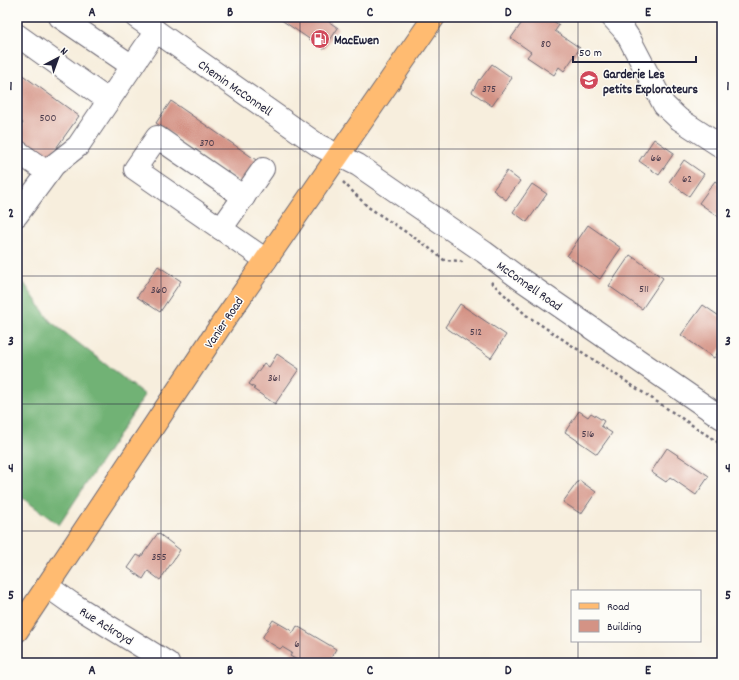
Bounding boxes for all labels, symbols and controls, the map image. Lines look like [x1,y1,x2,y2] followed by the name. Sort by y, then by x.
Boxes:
[88,4,96,23] text: A
[227,4,233,23] text: B
[367,4,374,23] text: C
[505,4,512,23] text: D
[645,4,652,23] text: E
[309,28,331,50] fuel station icon: MacEwen
[334,32,379,51] place label: MacEwen
[541,37,551,53] house number: 80
[38,38,78,78] north arrow
[573,38,696,64] scale bar
[56,44,71,60] text: N
[579,45,602,62] text: 50 m
[193,56,276,122] street label: Chemin McConnell
[603,66,699,100] place label: Garderie Les petits Explorateurs
[578,69,600,91] school or university icon: Garderie Les petits Explorateurs
[10,78,13,97] text: 1
[727,78,730,97] text: 1
[482,82,496,98] house number: 375
[39,111,57,127] house number: 500
[199,136,215,152] house number: 370
[651,151,661,167] house number: 66
[682,172,692,188] house number: 62
[8,205,14,224] text: 2
[725,205,731,224] text: 2
[492,257,565,317] street label: McConnell Road
[639,282,649,298] house number: 511
[151,283,167,299] house number: 360
[201,294,249,353] street label: Vanier Road
[470,325,482,341] house number: 512
[8,333,14,352] text: 3
[725,333,731,352] text: 3
[268,371,280,387] house number: 361
[582,427,594,443] house number: 516
[8,460,14,479] text: 4
[725,460,731,479] text: 4
[151,550,167,566] house number: 355
[8,587,14,606] text: 5
[725,587,731,606] text: 5
[571,590,701,642] legend
[607,599,629,616] text: Road
[75,603,136,651] street label: Rue Ackroyd
[607,619,642,636] text: Building
[294,637,300,653] house number: 6
[88,662,96,680] text: A
[227,662,233,680] text: B
[367,662,374,680] text: C
[505,662,512,680] text: D
[645,662,652,680] text: E

